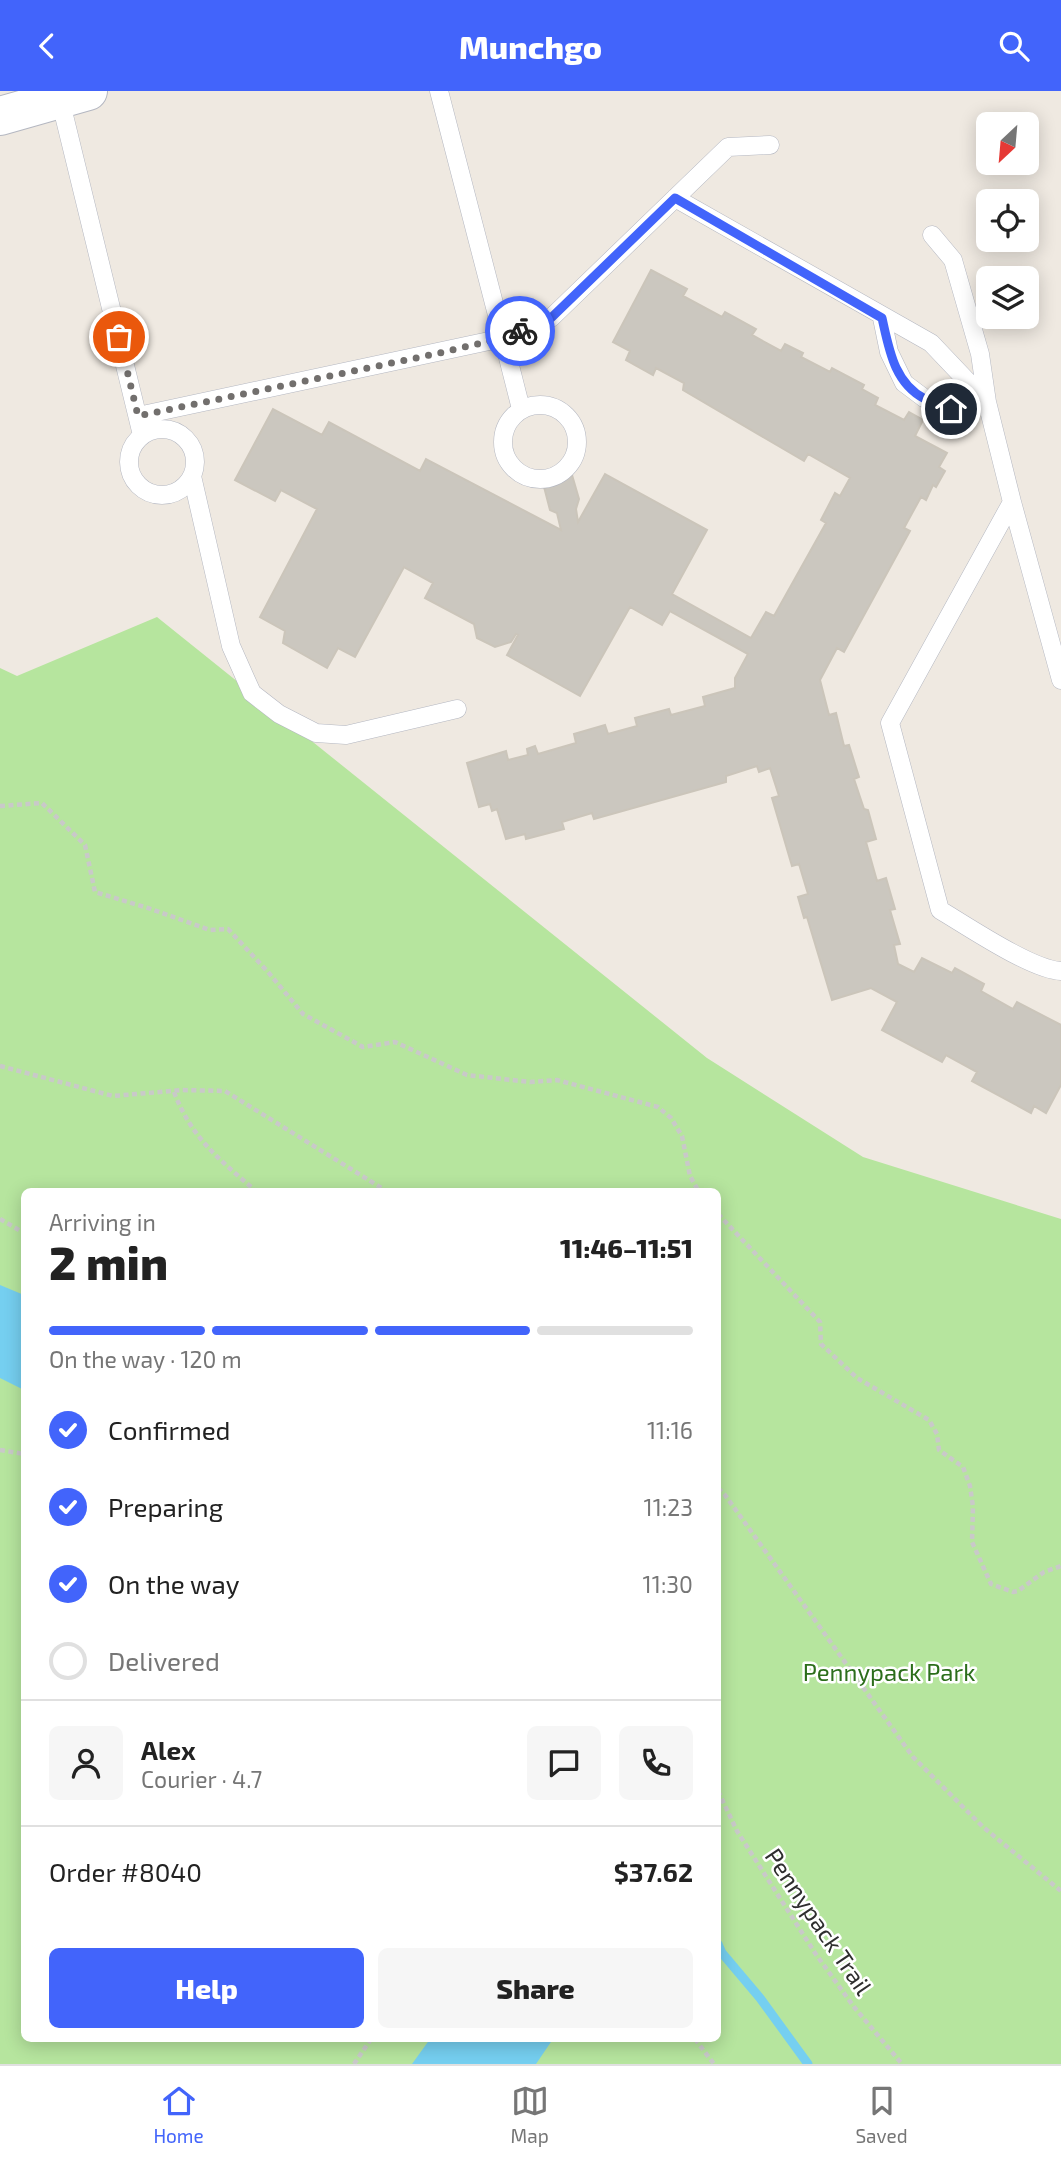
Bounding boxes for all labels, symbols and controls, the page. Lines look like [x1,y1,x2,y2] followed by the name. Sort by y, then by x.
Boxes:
[28,27,66,65] icon: back
[459,27,602,65] text: Munchgo
[995,27,1033,65] icon: search
[976,112,1040,175] north arrow
[976,112,1039,329] map controls
[976,189,1039,252] button: locate
[976,266,1039,329] button: layers
[485,296,555,366] courier
[89,307,149,367] pin
[501,312,539,350] icon: bike
[100,318,138,356] icon: bag
[921,379,981,439] pin
[932,390,970,428] icon: home
[49,1208,156,1236] text: Arriving in
[560,1232,693,1263] text: 11:46–11:51
[49,1234,168,1289] text: 2 min
[49,1345,242,1373] text: On the way · 120 m
[49,1411,87,1449] icon: check
[108,1414,231,1445] text: Confirmed
[647,1416,693,1444] text: 11:16
[49,1488,87,1526] icon: check
[108,1491,223,1522] text: Preparing
[644,1493,693,1521] text: 11:23
[49,1565,87,1603] icon: check
[108,1568,239,1599] text: On the way
[643,1570,693,1598] text: 11:30
[108,1645,220,1676] text: Delivered
[803,1657,975,1686] park label: Pennypack Park
[49,1726,123,1800] button: person
[527,1726,601,1800] button: chat
[619,1726,693,1800] button: phone
[141,1734,196,1765] text: Alex
[141,1765,262,1793] text: Courier · 4.7
[759,1842,879,2000] street label: Pennypack Trail
[49,1856,202,1887] text: Order #8040
[614,1856,693,1887] text: $37.62
[49,1948,364,2028] button: Help
[378,1948,693,2028] button: Share
[153,2082,204,2147] tab: Home
[511,2082,549,2147] tab: Map
[855,2082,908,2147] tab: Saved

